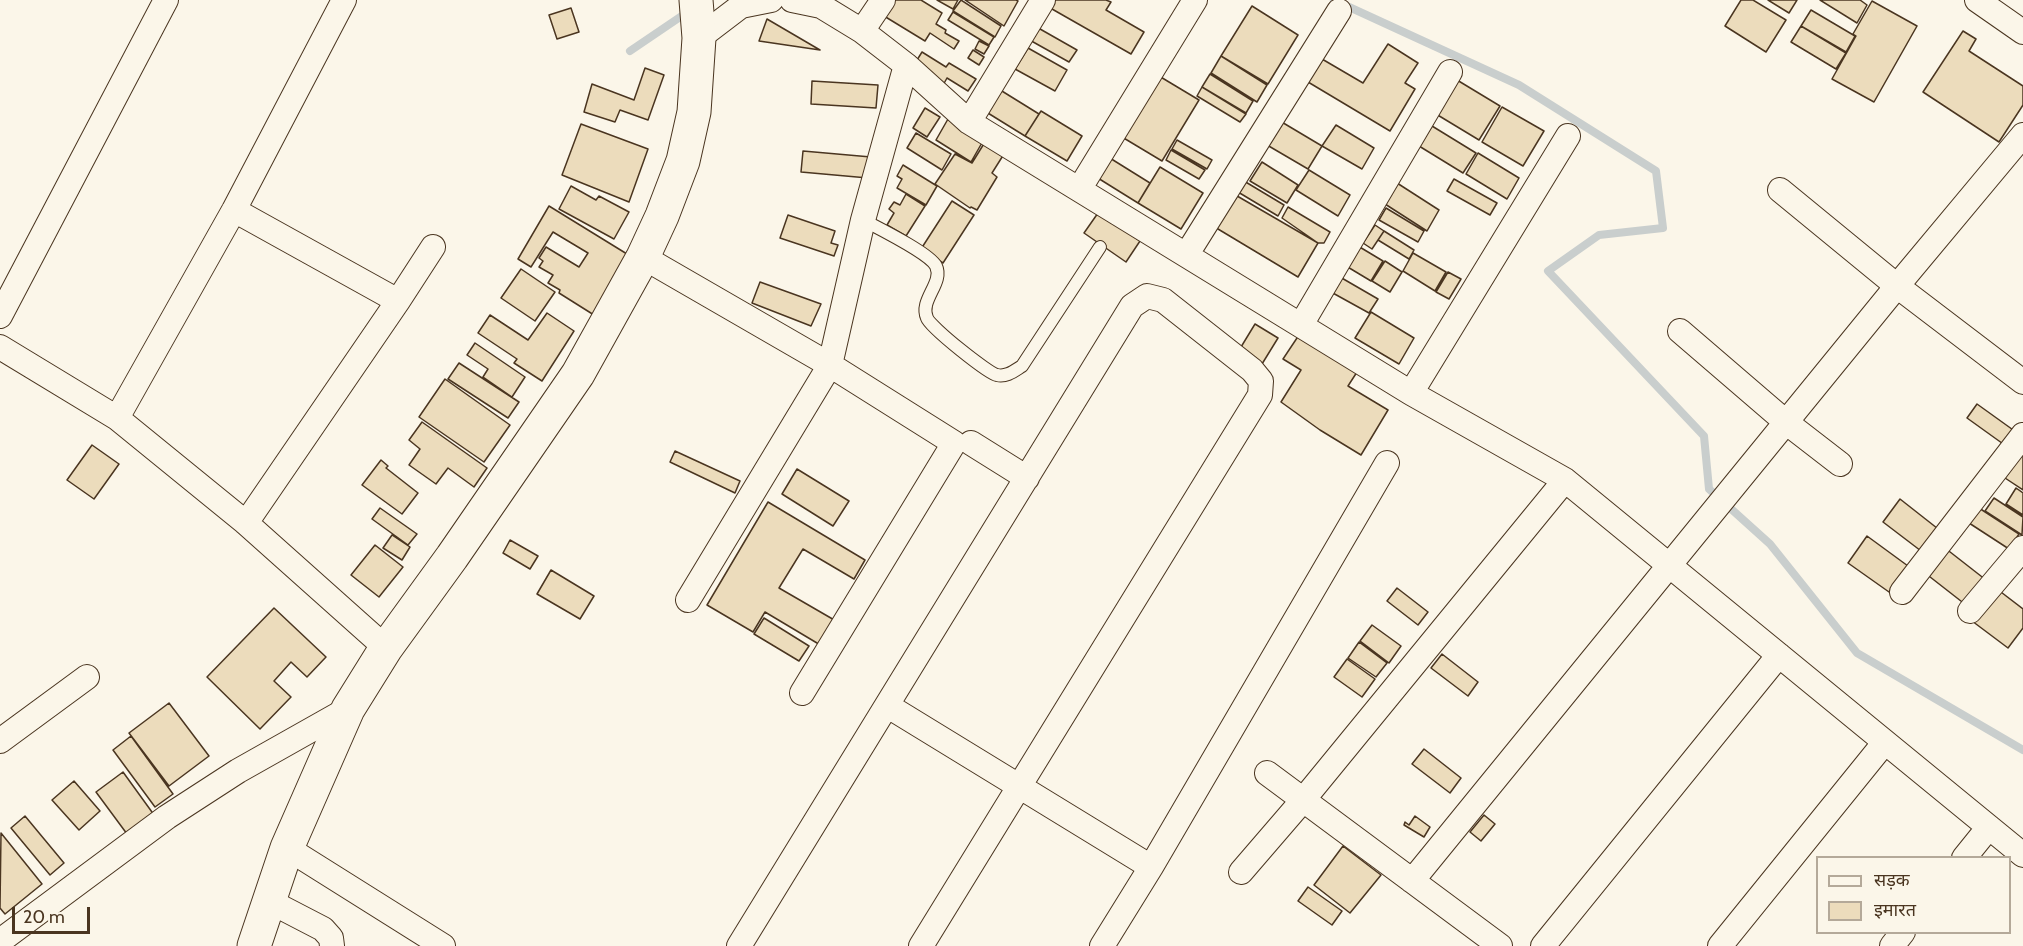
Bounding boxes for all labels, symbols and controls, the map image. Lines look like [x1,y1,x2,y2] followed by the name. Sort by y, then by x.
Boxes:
[1816,856,2011,934] legend
[1874,869,1910,891] text: सड़क
[15,895,93,933] scale bar
[1874,899,1916,921] text: इमारत
[23,906,65,928] text: 20 m

